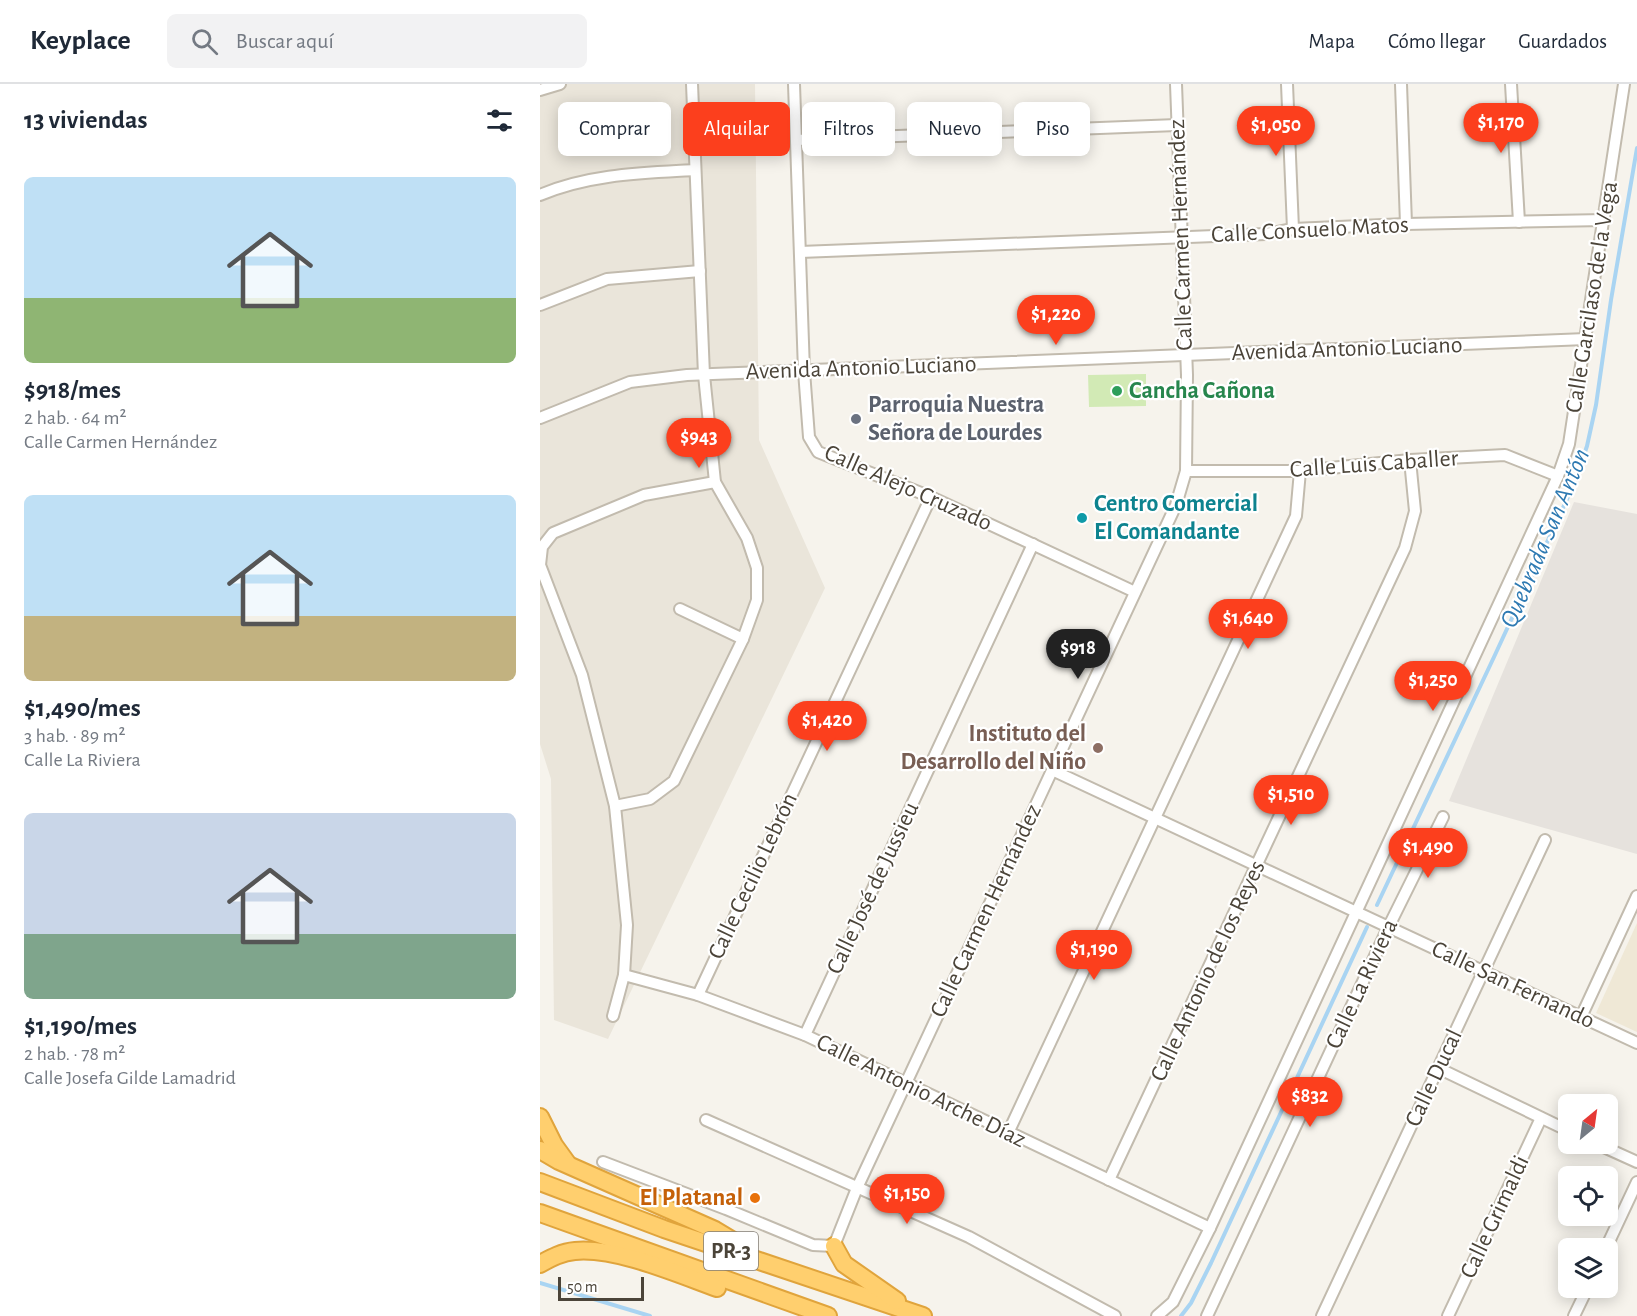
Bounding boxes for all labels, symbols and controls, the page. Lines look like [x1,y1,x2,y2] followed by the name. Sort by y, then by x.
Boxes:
[167,14,587,68] search box
[188,25,221,58] icon: search
[30,27,131,55] text: Keyplace
[236,30,334,52] text: Buscar aquí
[1309,31,1355,52] text: Mapa
[1388,31,1485,52] text: Cómo llegar
[1518,31,1607,52] text: Guardados
[558,102,671,156] chip: Comprar
[683,102,790,156] chip: Alquilar
[802,102,895,156] chip: Filtros
[907,102,1002,156] chip: Nuevo
[1014,102,1090,156] chip: Piso
[1452,103,1550,154] pin: $1,170
[483,104,516,137] icon: filters
[1227,106,1325,157] pin: $1,050
[24,107,147,133] text: 13 viviendas
[1477,112,1525,132] text: $1,170
[1251,115,1301,135] text: $1,050
[1165,119,1197,351] street label: Calle Carmen Hernández
[1562,180,1622,414] street label: Calle Garcilaso de la Vega
[1211,213,1409,247] street label: Calle Consuelo Matos
[216,216,324,324] icon: home
[1007,295,1105,346] pin: $1,220
[1031,304,1081,324] text: $1,220
[1231,333,1463,365] street label: Avenida Antonio Luciano
[745,352,977,384] street label: Avenida Antonio Luciano
[24,377,121,403] text: $918/mes
[1129,379,1275,403] place label: Cancha Cañona
[1110,384,1124,398] marker: Cancha Cañona
[868,393,1044,445] place label: Parroquia Nuestra Señora de Lourdes
[24,408,126,428] text: 2 hab. · 64 m²
[849,412,863,426] marker: Parroquia Nuestra Señora de Lourdes
[663,418,735,469] pin: $943
[680,427,718,447] text: $943
[24,432,217,452] text: Calle Carmen Hernández
[821,440,995,536] street label: Calle Alejo Cruzado
[1496,445,1594,631] water label: Quebrada San Antón
[1289,446,1459,482] street label: Calle Luis Caballer
[1094,492,1258,544] place label: Centro Comercial El Comandante
[1075,511,1089,525] marker: Centro Comercial El Comandante
[216,534,324,642] icon: home
[1199,599,1297,650] pin: $1,640
[1223,608,1273,628] text: $1,640
[1042,629,1114,680] pin: $918
[1060,638,1096,658] text: $918
[1384,661,1482,712] pin: $1,250
[1408,670,1458,690] text: $1,250
[24,695,141,721] text: $1,490/mes
[778,701,876,752] pin: $1,420
[802,710,852,730] text: $1,420
[900,722,1086,774] place label: Instituto del Desarrollo del Niño
[24,726,125,746] text: 3 hab. · 89 m²
[1091,741,1105,755] marker: Instituto del Desarrollo del Niño
[24,750,141,770] text: Calle La Riviera
[1242,775,1340,826] pin: $1,510
[1267,784,1315,804] text: $1,510
[704,789,802,963] street label: Calle Cecilio Lebrón
[823,798,923,978] street label: Calle José de Jussieu
[926,801,1046,1021] street label: Calle Carmen Hernández
[1379,828,1477,879] pin: $1,490
[1403,837,1453,857] text: $1,490
[216,852,324,960] icon: home
[1146,857,1270,1085] street label: Calle Antonio de los Reyes
[1321,915,1403,1053] street label: Calle La Riviera
[1045,930,1143,981] pin: $1,190
[1428,937,1598,1033] street label: Calle San Fernando
[1070,939,1118,959] text: $1,190
[24,1013,137,1039] text: $1,190/mes
[1401,1026,1467,1130] street label: Calle Ducal
[813,1030,1030,1152] street label: Calle Antonio Arche Díaz
[24,1044,125,1064] text: 2 hab. · 78 m²
[24,1068,236,1088] text: Calle Josefa Gilde Lamadrid
[1274,1077,1346,1128] pin: $832
[1292,1086,1328,1106] text: $832
[1558,1094,1618,1154] north arrow
[1558,1094,1618,1298] map controls
[1456,1152,1534,1282] street label: Calle Grimaldi
[1558,1166,1618,1226] button: locate
[858,1174,956,1225] pin: $1,150
[883,1183,931,1203] text: $1,150
[639,1186,743,1210] place label: El Platanal
[748,1191,762,1205] marker: El Platanal
[704,1232,758,1270] road number: PR-3
[1558,1238,1618,1298] button: layers
[558,1274,644,1302] scale bar
[567,1279,598,1295] text: 50 m

